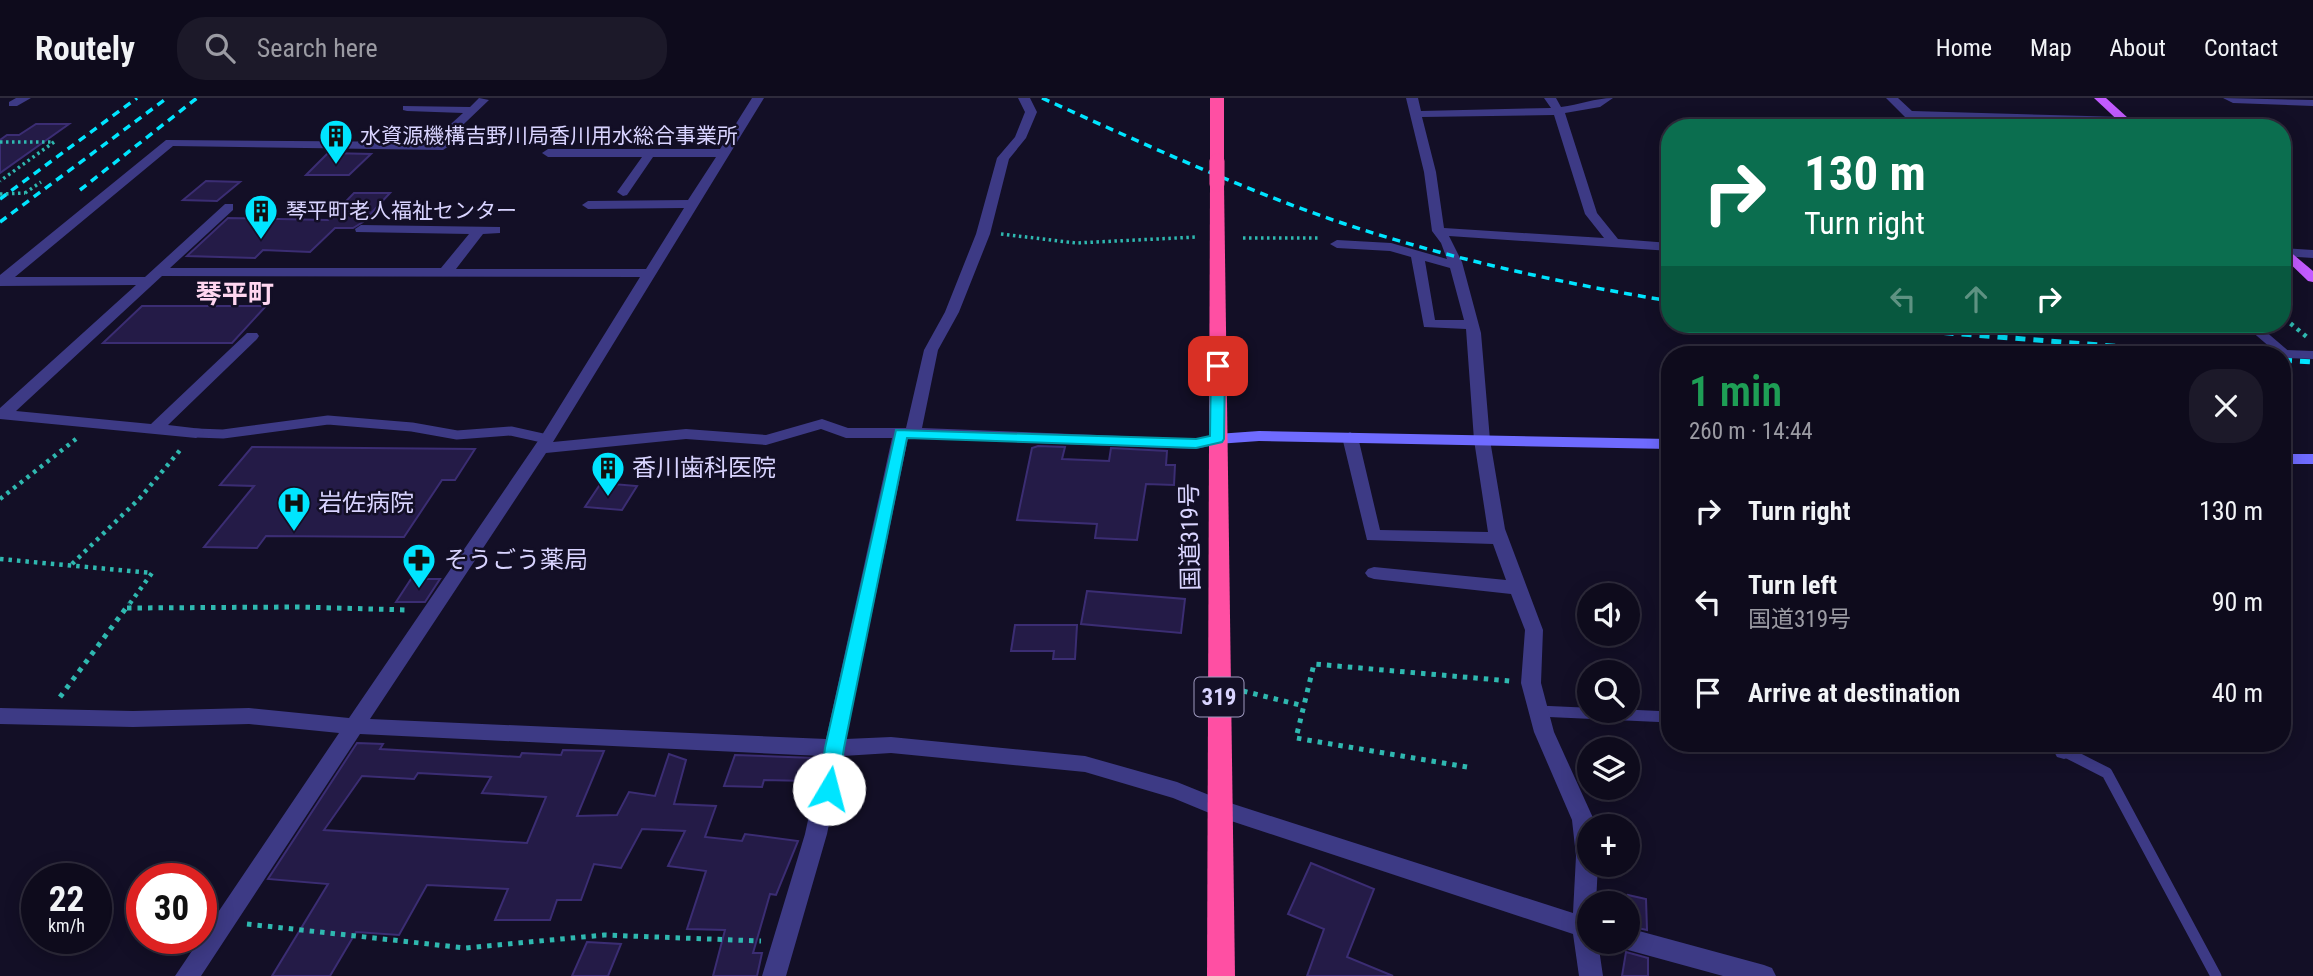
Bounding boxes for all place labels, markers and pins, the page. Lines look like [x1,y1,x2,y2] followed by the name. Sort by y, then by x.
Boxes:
[317,117,355,166] building icon: 水資源機構吉野川局香川用水総合事業所
[360,124,738,148] place label: 水資源機構吉野川局香川用水総合事業所
[242,192,280,241] building icon: 琴平町老人福祉センター
[286,199,517,223] place label: 琴平町老人福祉センター
[1188,336,1248,396] pin
[589,449,627,498] building icon: 香川歯科医院
[632,454,776,482] place label: 香川歯科医院
[275,484,313,533] hospital icon: 岩佐病院
[318,489,414,517] place label: 岩佐病院
[400,541,438,590] pharmacy icon: そうごう薬局
[444,546,588,574] place label: そうごう薬局

